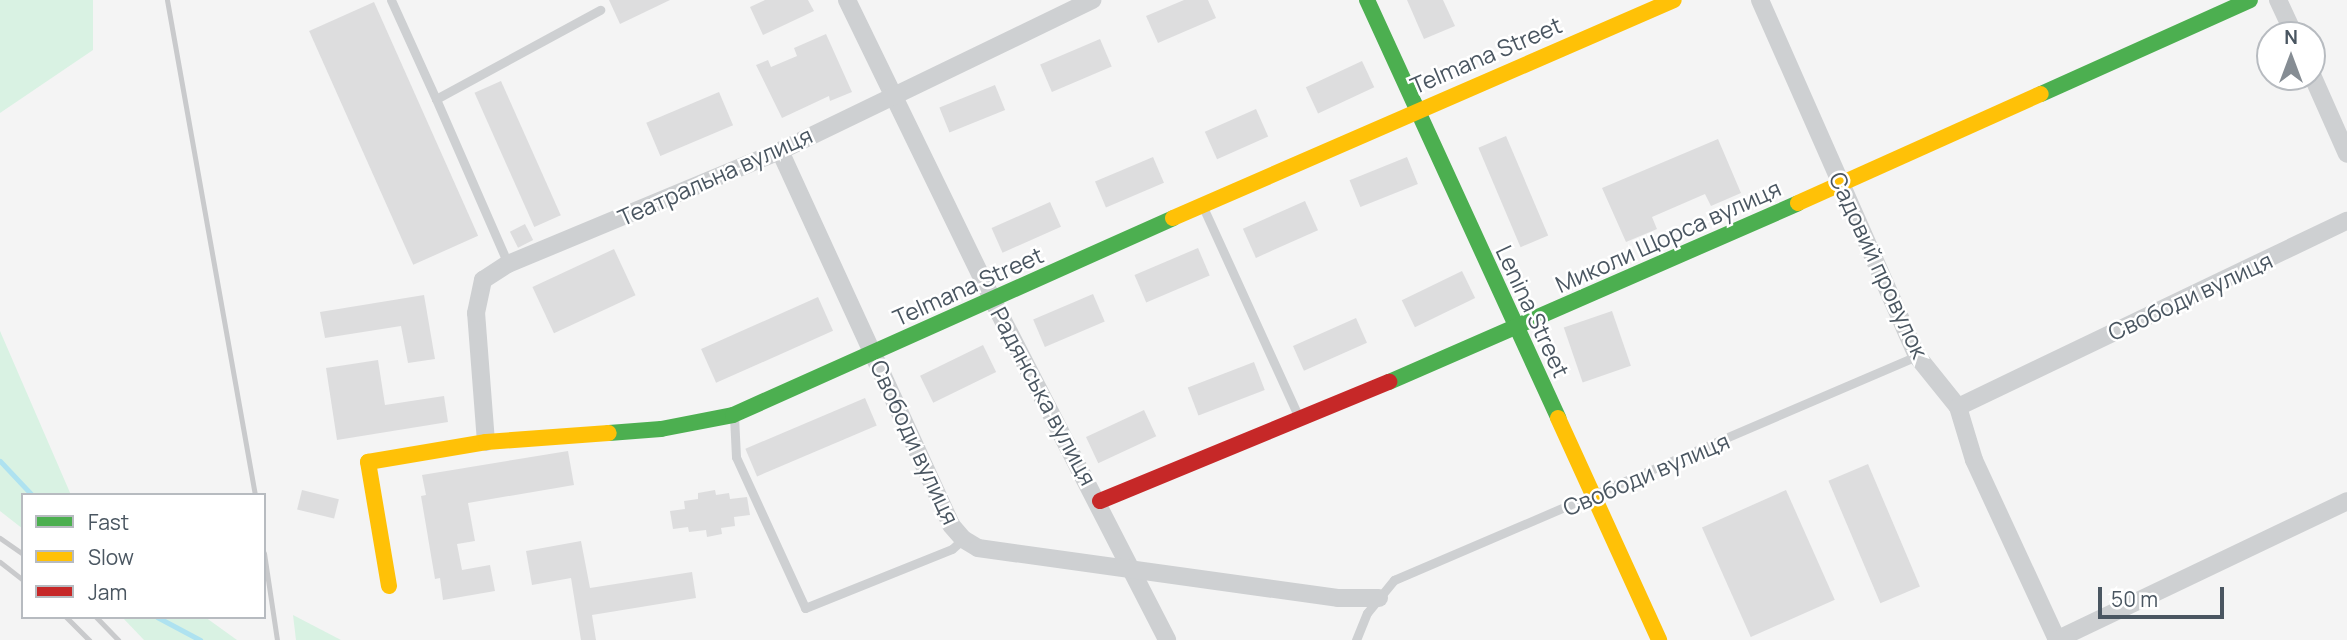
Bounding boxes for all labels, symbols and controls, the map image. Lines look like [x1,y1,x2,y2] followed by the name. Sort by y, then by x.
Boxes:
[1406,11,1566,99] street label: Telmana Street
[2256,21,2326,91] north arrow
[2284,24,2298,50] text: N
[614,121,816,231] street label: Театральна вулиця
[1824,168,1934,362] street label: Садовий провулок
[1551,174,1785,298] street label: Миколи Щорса вулиця
[889,241,1047,331] street label: Telmana Street
[1490,241,1576,381] street label: Lenina Street
[2103,246,2277,346] street label: Свободи вулиця
[985,302,1103,490] street label: Радянська вулиця
[865,355,965,529] street label: Свободи вулиця
[1559,427,1733,521] street label: Свободи вулиця
[21,493,266,619] legend
[88,508,129,536] text: Fast
[88,543,134,571] text: Slow
[2102,574,2228,618] scale bar
[88,578,127,606] text: Jam
[2111,585,2158,613] text: 50 m

